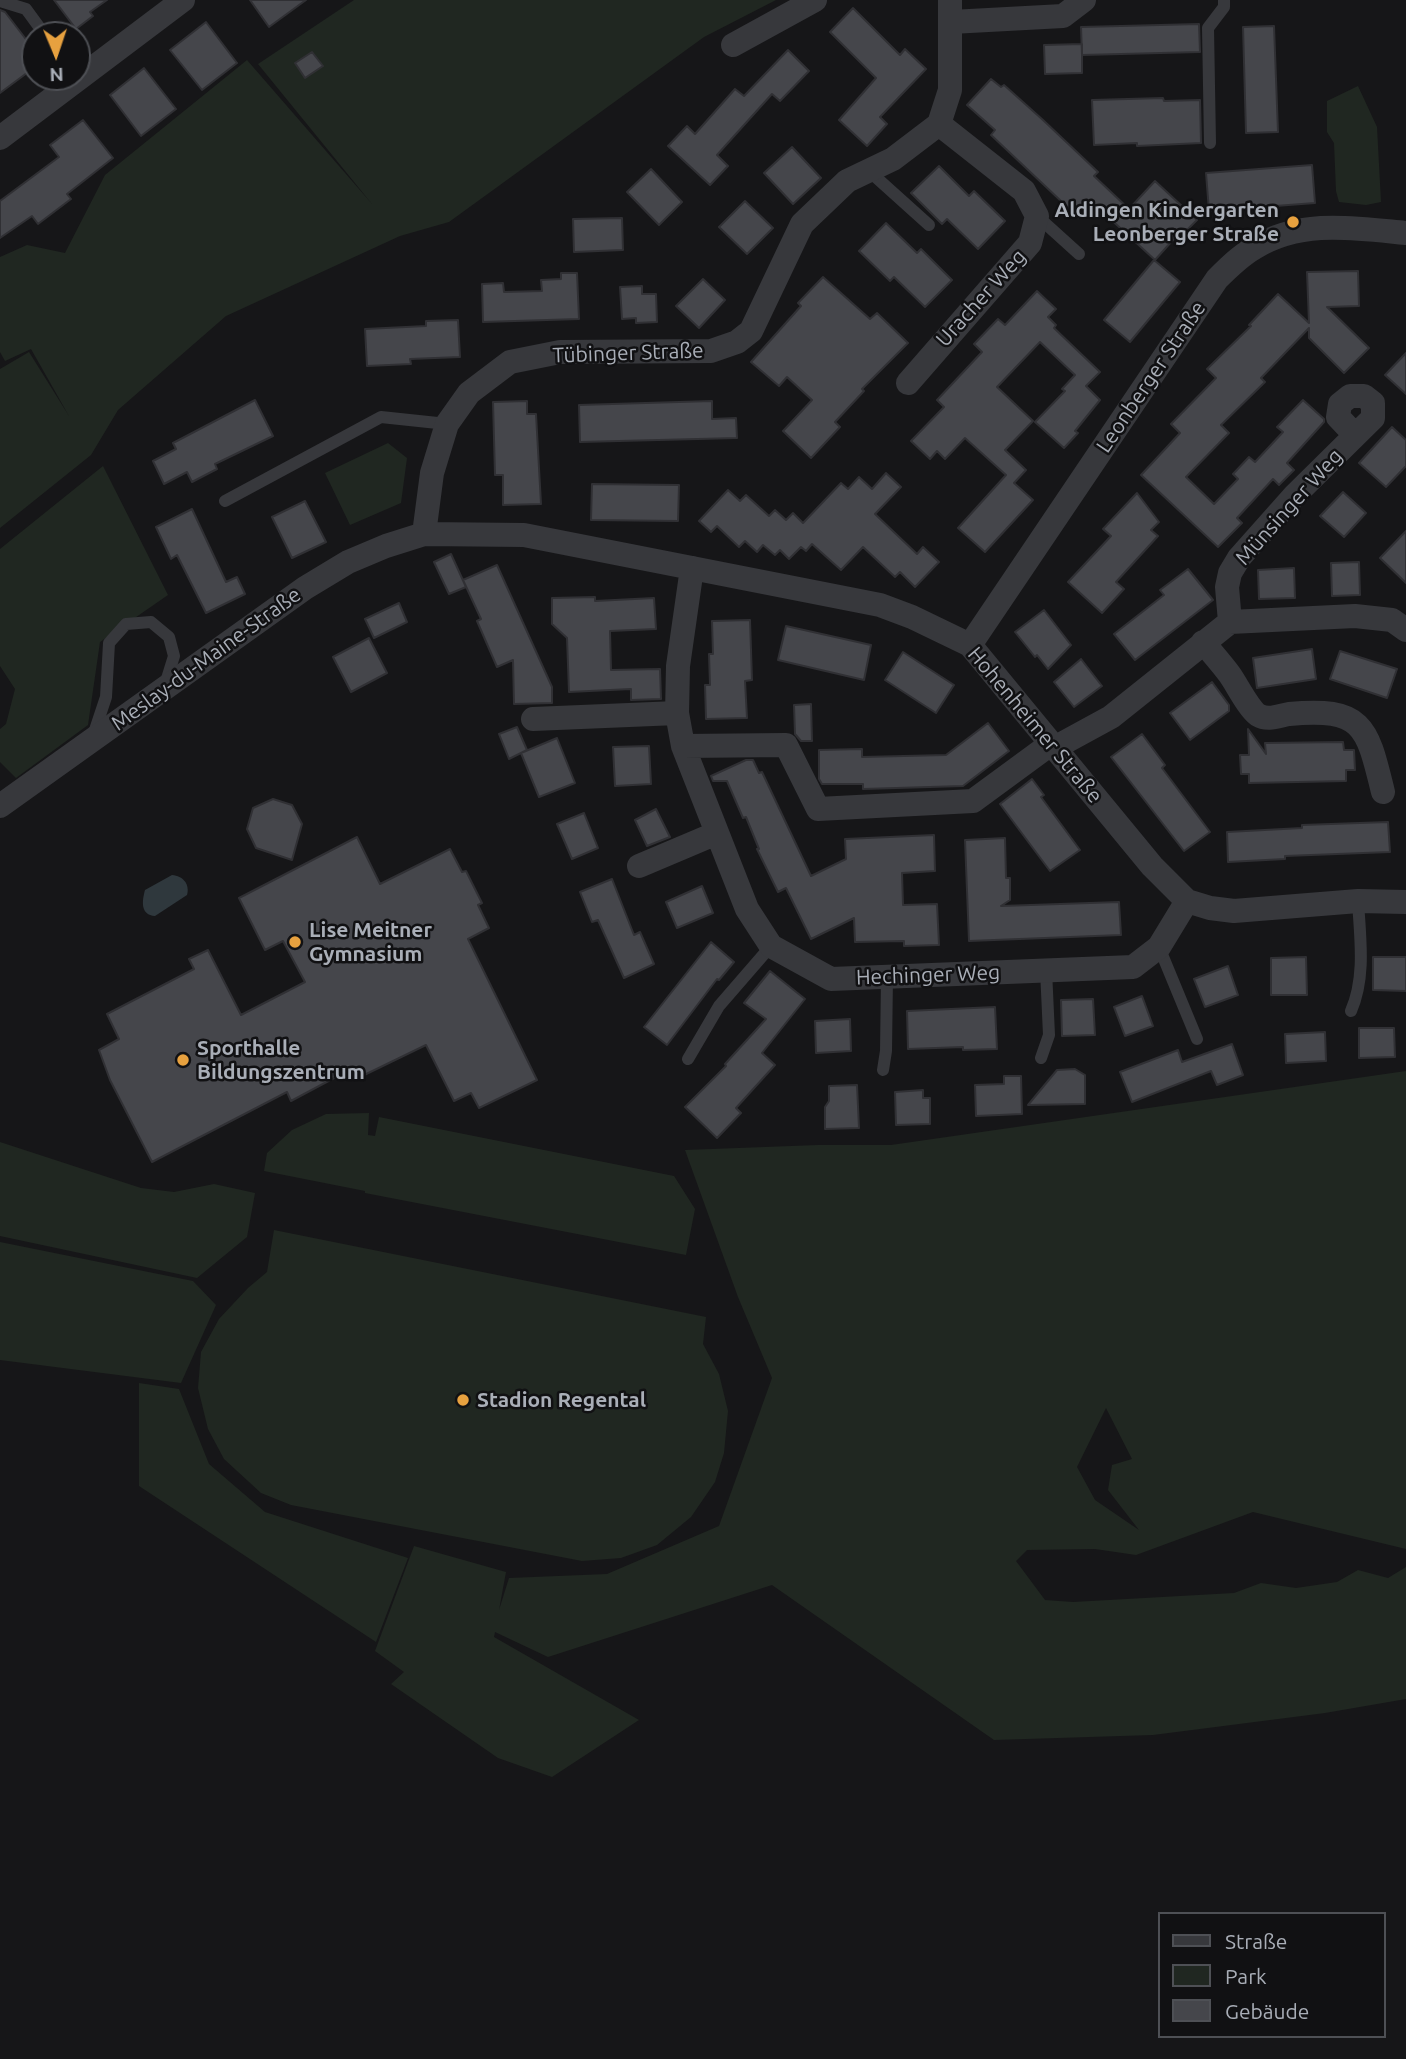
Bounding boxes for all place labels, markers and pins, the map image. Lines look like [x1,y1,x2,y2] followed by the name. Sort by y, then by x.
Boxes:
[1054,197,1279,247] place label: Aldingen Kindergarten Leonberger Straße
[1285,214,1301,230] marker: Aldingen Kindergarten Leonberger Straße
[309,917,432,967] place label: Lise Meitner Gymnasium
[287,934,303,950] marker: Lise Meitner Gymnasium
[197,1035,365,1085] place label: Sporthalle Bildungszentrum
[175,1052,191,1068] marker: Sporthalle Bildungszentrum
[477,1387,646,1413] place label: Stadion Regental
[455,1392,471,1408] marker: Stadion Regental

